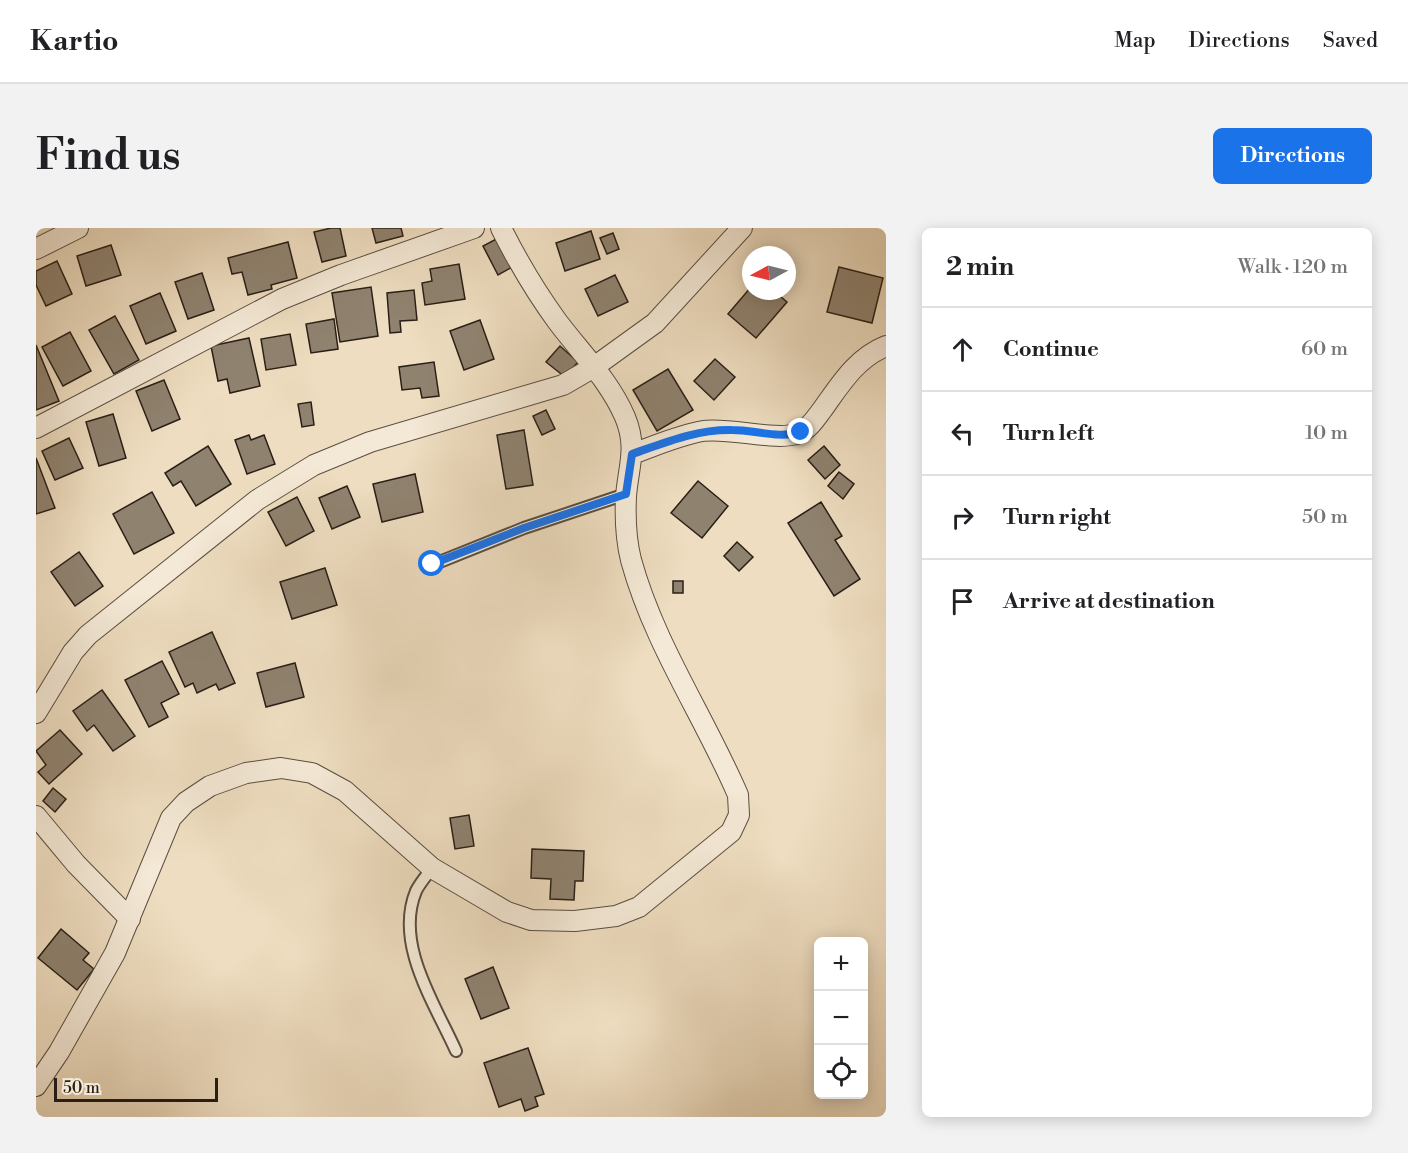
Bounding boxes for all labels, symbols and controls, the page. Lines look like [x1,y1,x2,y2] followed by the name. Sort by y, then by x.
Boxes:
[30,24,119,59] text: Kartio
[1114,28,1156,54] text: Map
[1189,28,1290,54] text: Directions
[1323,28,1378,54] text: Saved
[1213,128,1372,184] button: Directions
[36,130,180,183] text: Find us
[742,246,796,300] north arrow
[946,251,1014,283] text: 2 min
[1238,255,1348,280] text: Walk · 120 m
[946,333,979,366] icon: ahead
[1003,336,1099,363] text: Continue
[1301,337,1348,362] text: 60 m
[946,417,979,450] icon: left
[787,418,813,444] route end
[1003,420,1094,447] text: Turn left
[1305,421,1348,446] text: 10 m
[946,501,979,534] icon: right
[1003,504,1111,531] text: Turn right
[1302,505,1348,530] text: 50 m
[418,550,444,576] route start
[946,585,979,618] icon: arrive
[1003,588,1215,615] text: Arrive at destination
[814,937,868,1099] map controls
[814,937,868,991] button: +
[814,991,868,1045] button: −
[814,1045,868,1099] button: locate
[54,1075,218,1102] scale bar
[63,1078,100,1098] text: 50 m

